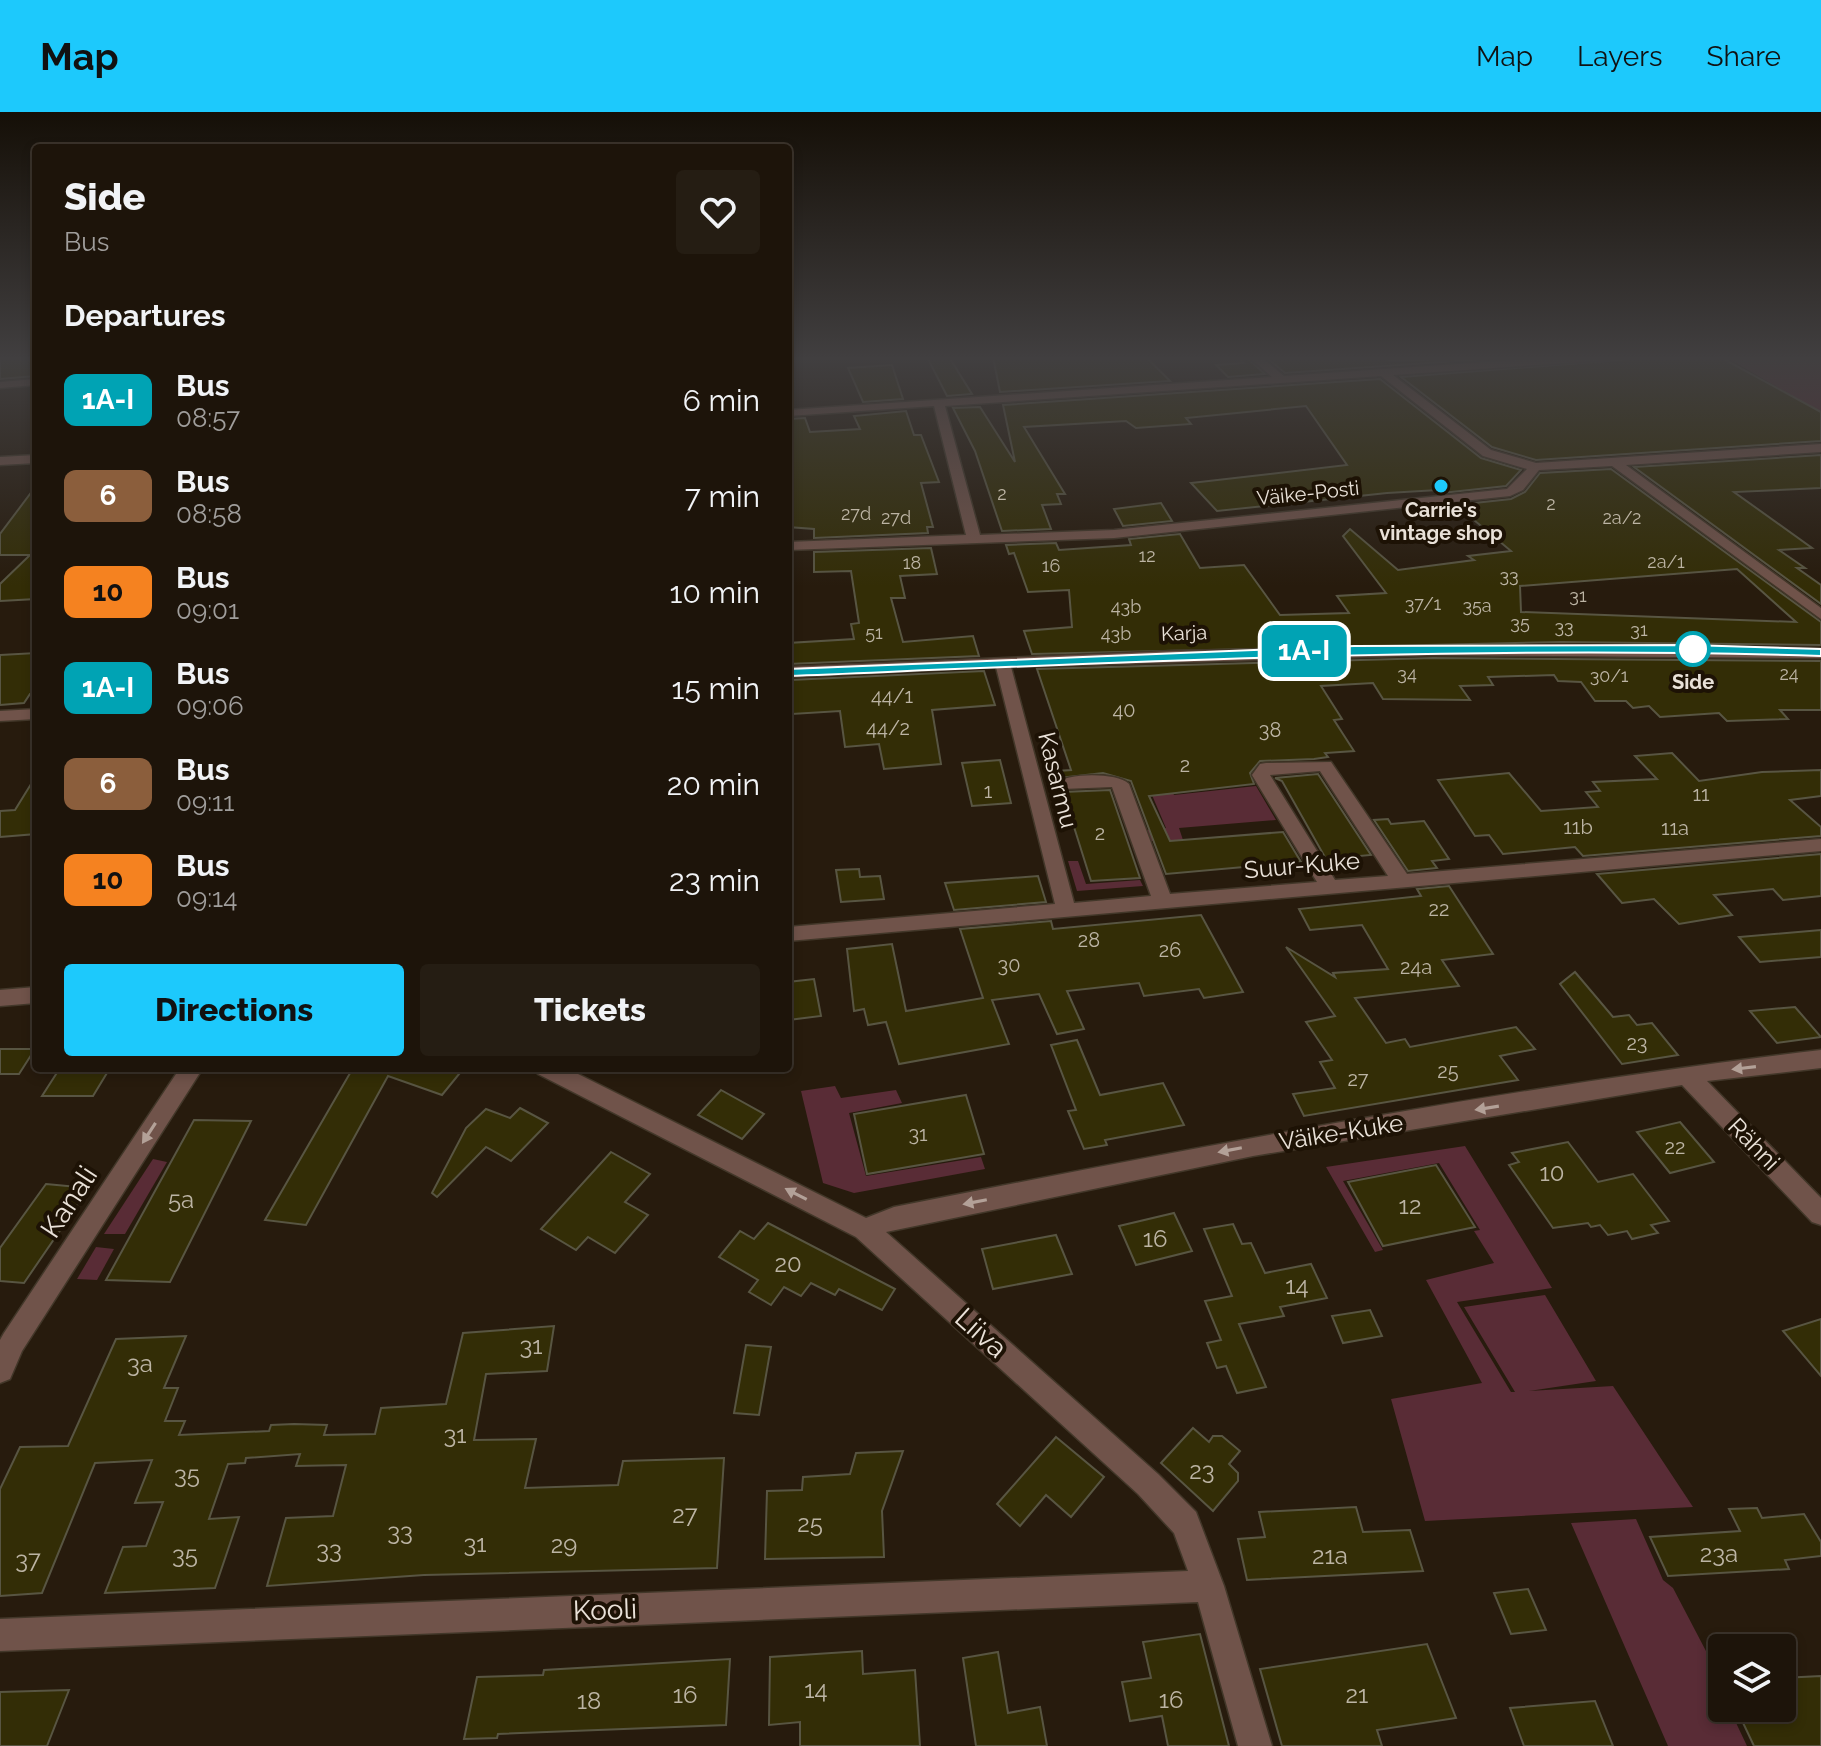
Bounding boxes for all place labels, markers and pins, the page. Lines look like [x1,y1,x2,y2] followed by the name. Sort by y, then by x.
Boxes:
[1432,477,1450,495] marker: Carrie's vintage shop
[1379,498,1503,545] place label: Carrie's vintage shop
[1676,632,1710,666] marker: Side
[1672,670,1714,694] place label: Side

